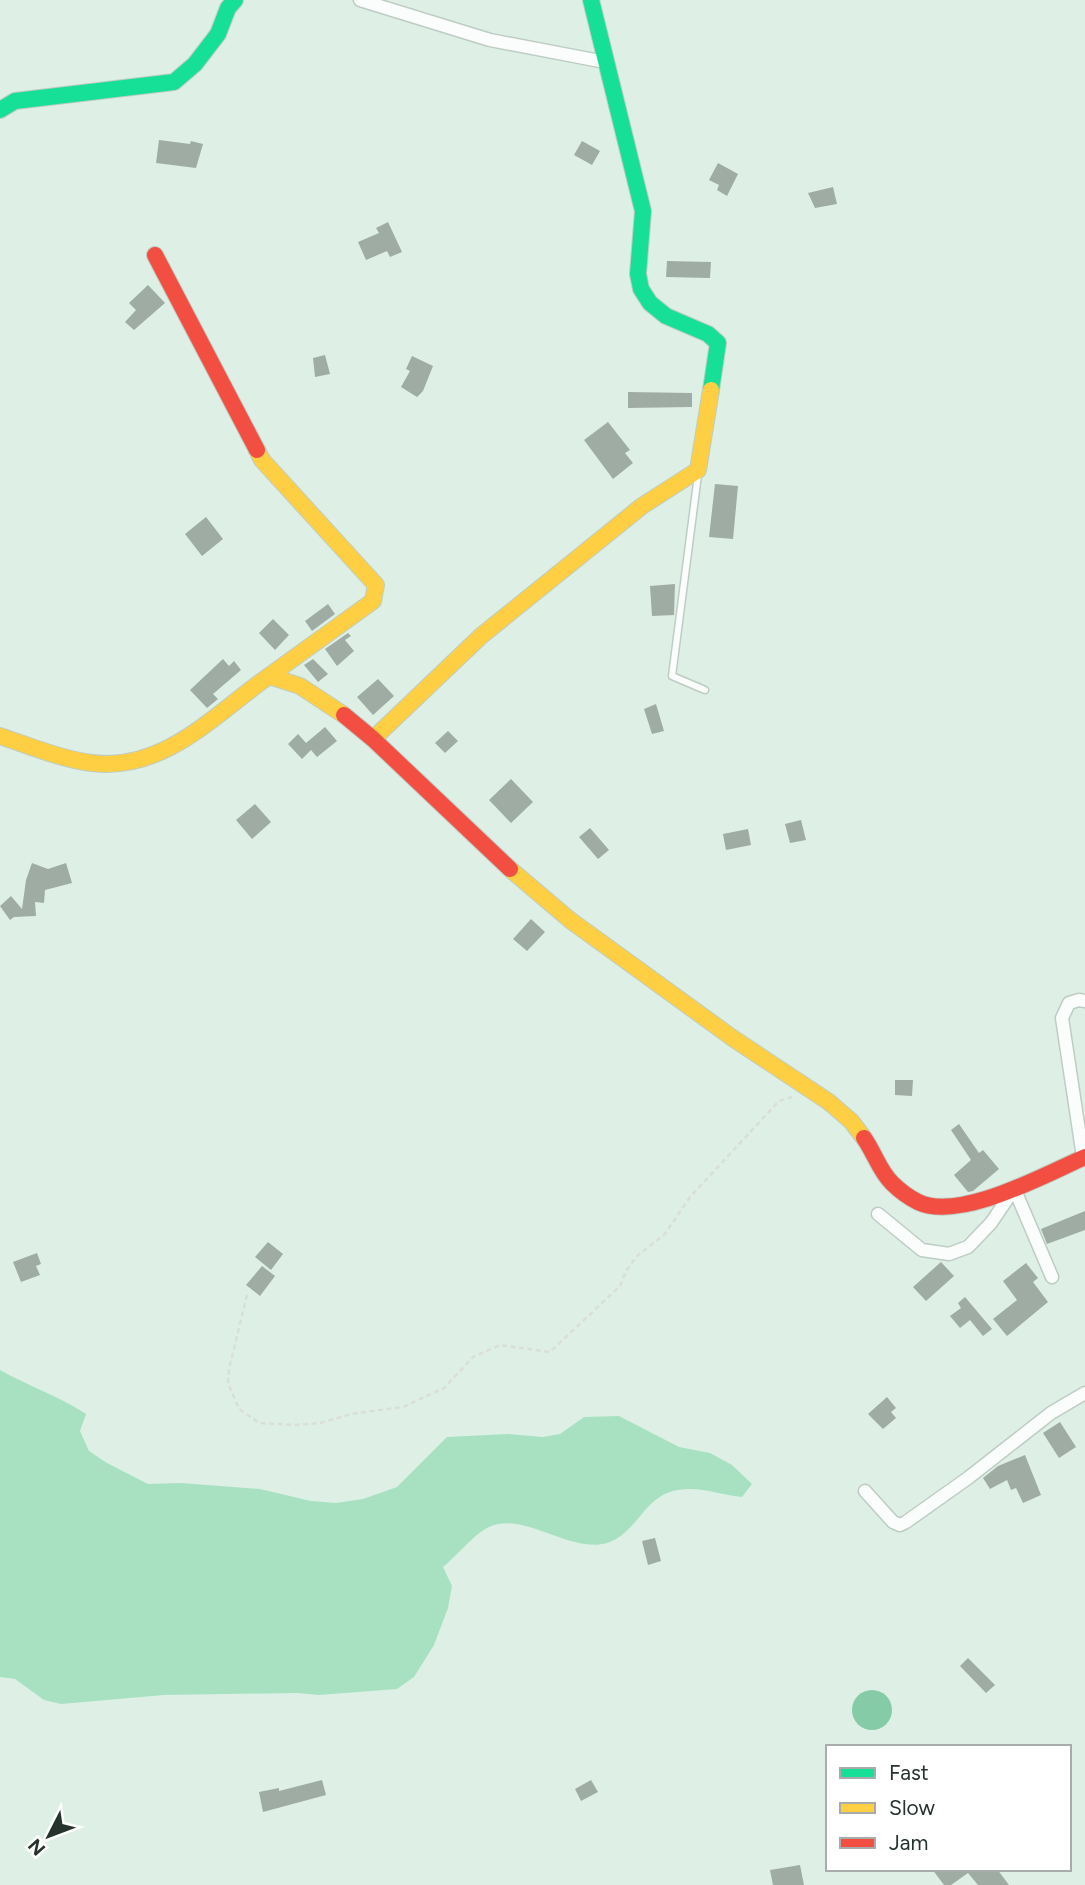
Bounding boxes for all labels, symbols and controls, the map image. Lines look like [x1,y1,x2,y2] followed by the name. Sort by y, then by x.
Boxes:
[826,1745,1071,1871] legend
[889,1760,929,1785] text: Fast
[889,1795,935,1820] text: Slow
[14,1801,84,1871] north arrow
[889,1830,928,1855] text: Jam
[23,1834,50,1860] text: N

